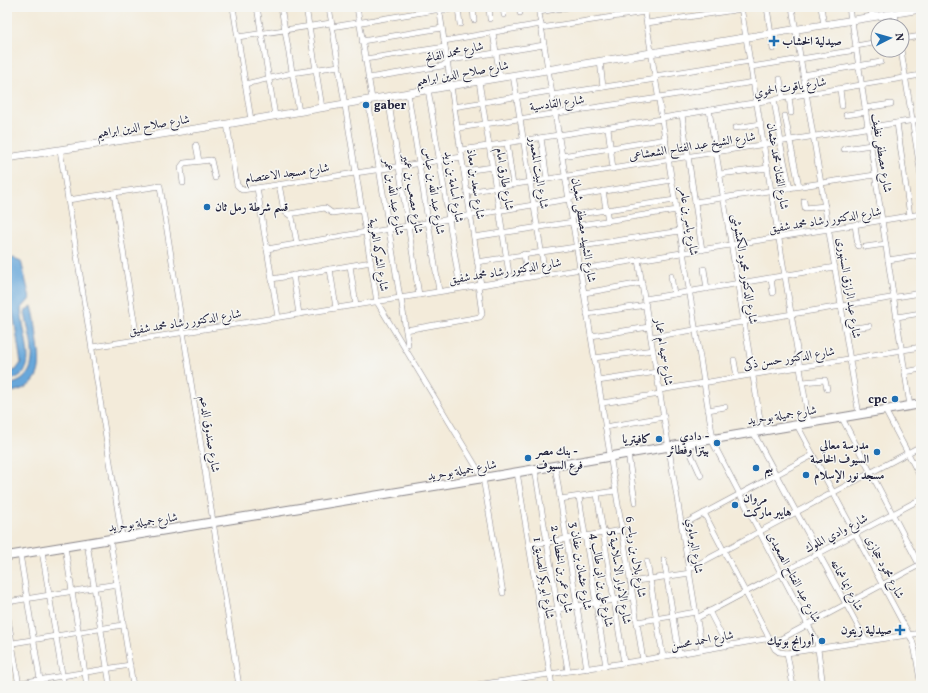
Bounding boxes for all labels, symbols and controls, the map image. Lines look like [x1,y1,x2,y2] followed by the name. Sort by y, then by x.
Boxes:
[870,18,910,58] north arrow
[891,32,906,42] text: N
[782,34,842,50] place label: صيدلية الخشاب
[769,36,779,46] marker: صيدلية الخشاب
[423,38,486,69] street label: شارع محمد الفاتح
[414,58,511,93] street label: شارع صلاح الدين ابراهيم
[753,74,828,104] street label: شارع ياقوت الحموي
[529,92,586,118] street label: شارع القادسية
[374,98,406,114] place label: gaber
[361,100,371,110] marker: gaber
[95,112,192,145] street label: شارع صلاح الدين ابراهيم
[865,112,895,195] street label: شارع مصطفى نظيف
[760,121,792,211] street label: شارع الفنان محمد عثمان
[628,129,757,167] street label: شارع الشيخ عبد الفتاح الشعشاعى
[522,135,552,211] street label: شارع البيت المعمور
[416,146,451,237] street label: شارع عبد الله بن عباس
[489,146,517,212] street label: شارع طارق امام
[460,148,488,221] street label: شارع سعد بن معاذ
[437,150,468,225] street label: شارع أسامة بن زيد
[396,151,426,236] street label: شارع مصعب بن عمير
[377,155,410,237] street label: شارع عبد الله بن عمر
[244,160,331,190] street label: شارع مسجد الاعتصام
[565,177,599,284] street label: شارع الشهيد مصطفى شعبان
[673,185,701,257] street label: شارع ياسر بن عامر
[215,200,288,219] place label: قسم شرطة رمل ثان
[202,202,212,212] marker: قسم شرطة رمل ثان
[768,204,883,240] street label: شارع الدكتور رشاد محمد شفيق
[725,213,761,326] street label: شارع الدكتور محمود الكمشوشى
[362,217,393,293] street label: شارع الشركه العربية
[830,237,864,340] street label: شارع عبد الرازق السنهورى
[448,255,563,291] street label: شارع الدكتور رشاد محمد شفيق
[128,306,243,342] street label: شارع الدكتور رشاد محمد شفيق
[648,316,676,387] street label: شارع سميه ام عمار
[742,343,837,376] street label: شارع الدكتور حسن ذكى
[868,392,887,408] place label: cpc
[193,394,223,474] street label: شارع صندوق الدعم
[890,394,900,404] marker: cpc
[746,403,819,431] street label: شارع جميلة بوحريد
[666,429,709,459] place label: دادي - بيتزا وفطائر
[622,432,651,448] place label: كافيتريا
[654,434,664,444] marker: كافيتريا
[712,438,722,448] marker: دادي - بيتزا وفطائر
[810,438,869,468] place label: مدرسة معالي السيوف الخاصة
[534,444,583,476] place label: بنك مصر - فرع السيوف
[872,447,882,457] marker: مدرسة معالي السيوف الخاصة
[523,453,533,463] marker: بنك مصر - فرع السيوف
[426,457,499,487] street label: شارع جميلة بوحريد
[764,461,773,480] place label: بيم
[751,463,761,473] marker: بيم
[814,468,885,486] place label: مسجد نور الإسلام
[801,470,811,480] marker: مسجد نور الإسلام
[743,491,791,521] place label: مروان هايبر ماركت
[730,500,740,510] marker: مروان هايبر ماركت
[107,510,180,538] street label: شارع جميلة بوحريد
[802,510,872,559] street label: شارع وادي الملوك
[619,515,649,599] street label: شارع بلال بن رباح 6
[680,517,706,576] street label: شارع البرماوي
[563,521,595,612] street label: شارع عثمان بن عفان 3
[544,524,576,615] street label: شارع عمر بن الخطاب 2
[602,529,634,626] street label: شارع الانوار الاسلامية 5
[761,529,824,627] street label: شارع عبد الفتاح الصعيدى
[584,532,616,629] street label: شارع على بن ابى طالب 4
[859,533,907,603] street label: شارع محمود حجازى
[527,536,557,621] street label: شارع ابو بكر الصديق 1
[824,557,867,615] street label: شارع ايما شماعه
[841,623,892,639] place label: صيدلية زيتون
[895,625,905,635] marker: صيدلية زيتون
[669,628,736,656] street label: شارع احمد محسن
[767,633,814,652] place label: أورانج بوتيك
[817,636,827,646] marker: أورانج بوتيك

